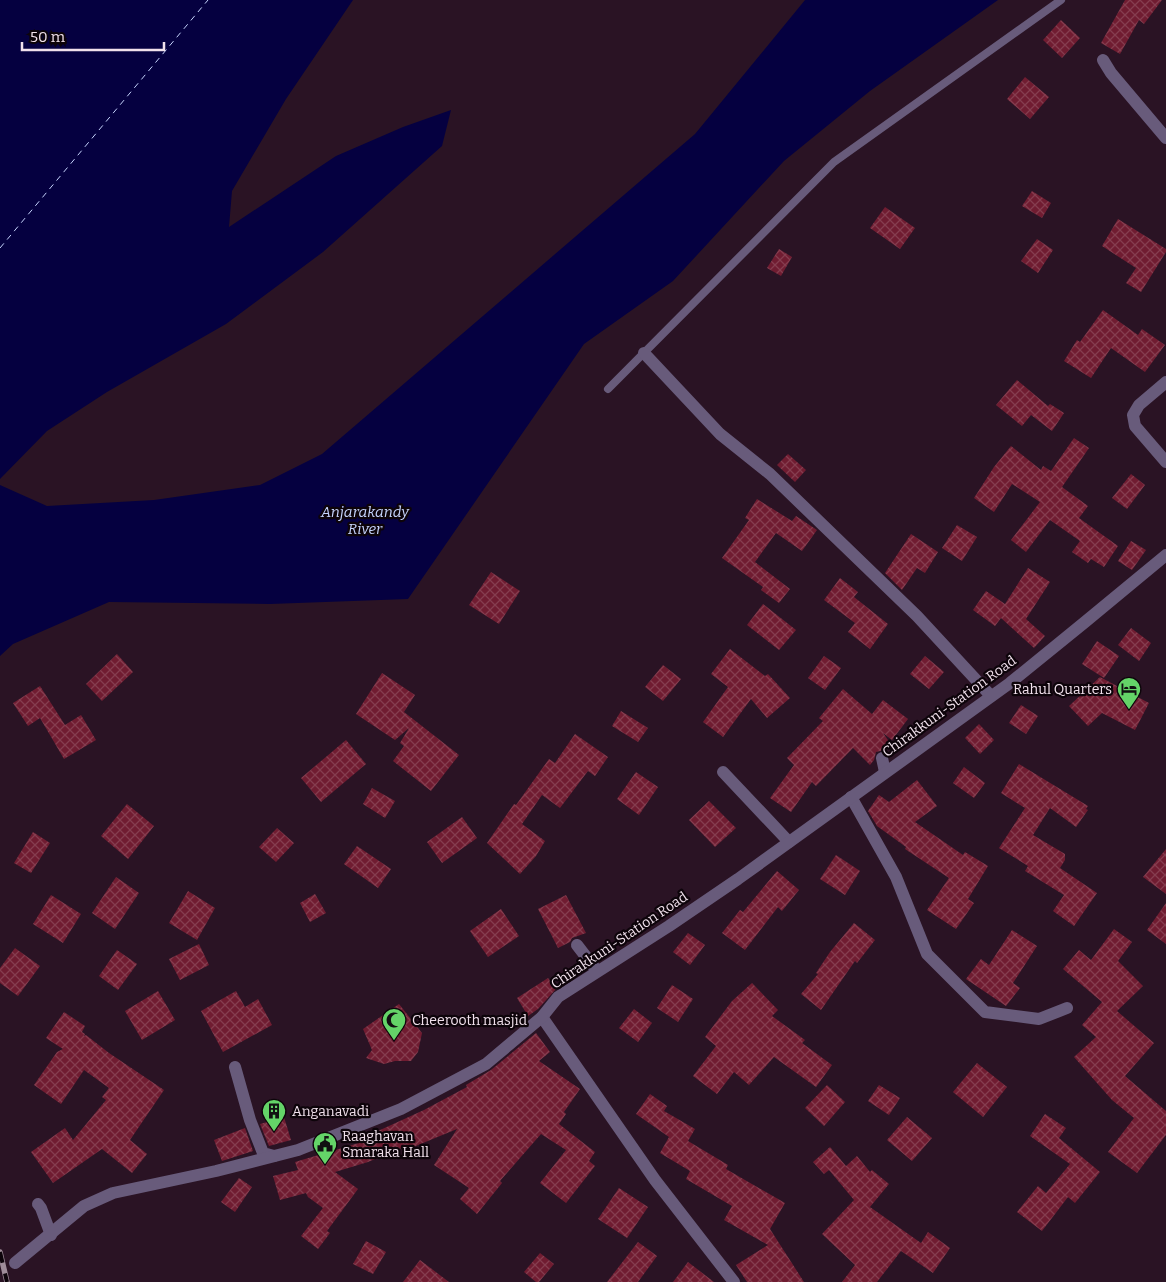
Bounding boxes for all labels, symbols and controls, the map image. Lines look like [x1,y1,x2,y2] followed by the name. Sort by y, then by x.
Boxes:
[22,20,165,52] scale bar
[30,28,66,46] text: 50 m
[320,503,410,538] water label: Anjarakandy River
[879,652,1019,761] street label: Chirakkuni-Station Road
[1116,676,1142,710] hotel icon: Rahul Quarters
[1013,681,1112,698] place label: Rahul Quarters
[548,888,691,993] street label: Chirakkuni-Station Road
[381,1007,407,1041] mosque icon: Cheerooth masjid
[412,1012,527,1029] place label: Cheerooth masjid
[261,1098,287,1132] building icon: Anganavadi
[292,1103,369,1120] place label: Anganavadi
[342,1128,429,1161] place label: Raaghavan Smaraka Hall
[312,1131,338,1165] public building icon: Raaghavan Smaraka Hall

